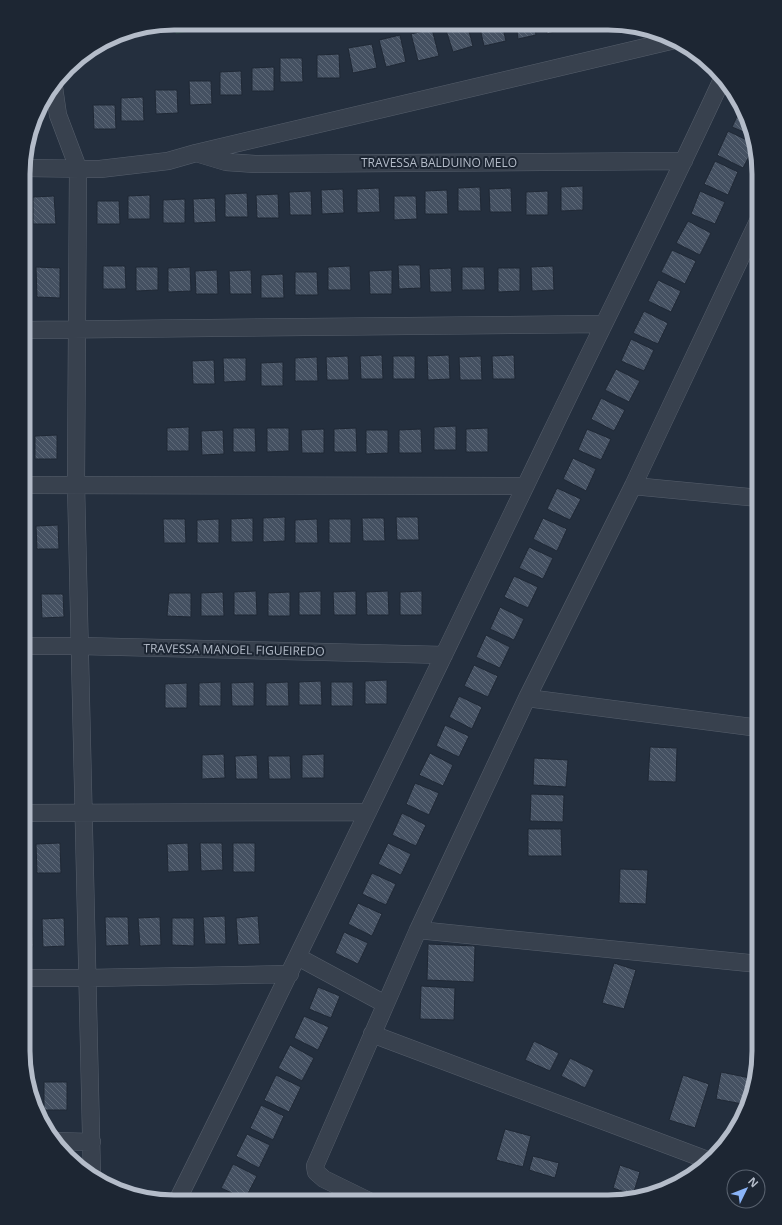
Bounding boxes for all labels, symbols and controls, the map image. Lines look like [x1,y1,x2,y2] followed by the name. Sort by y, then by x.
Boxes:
[361,154,517,171] street label: TRAVESSA BALDUINO MELO
[143,639,325,660] street label: TRAVESSA MANOEL FIGUEIREDO
[726,1169,766,1209] north arrow
[745,1173,762,1190] text: N

